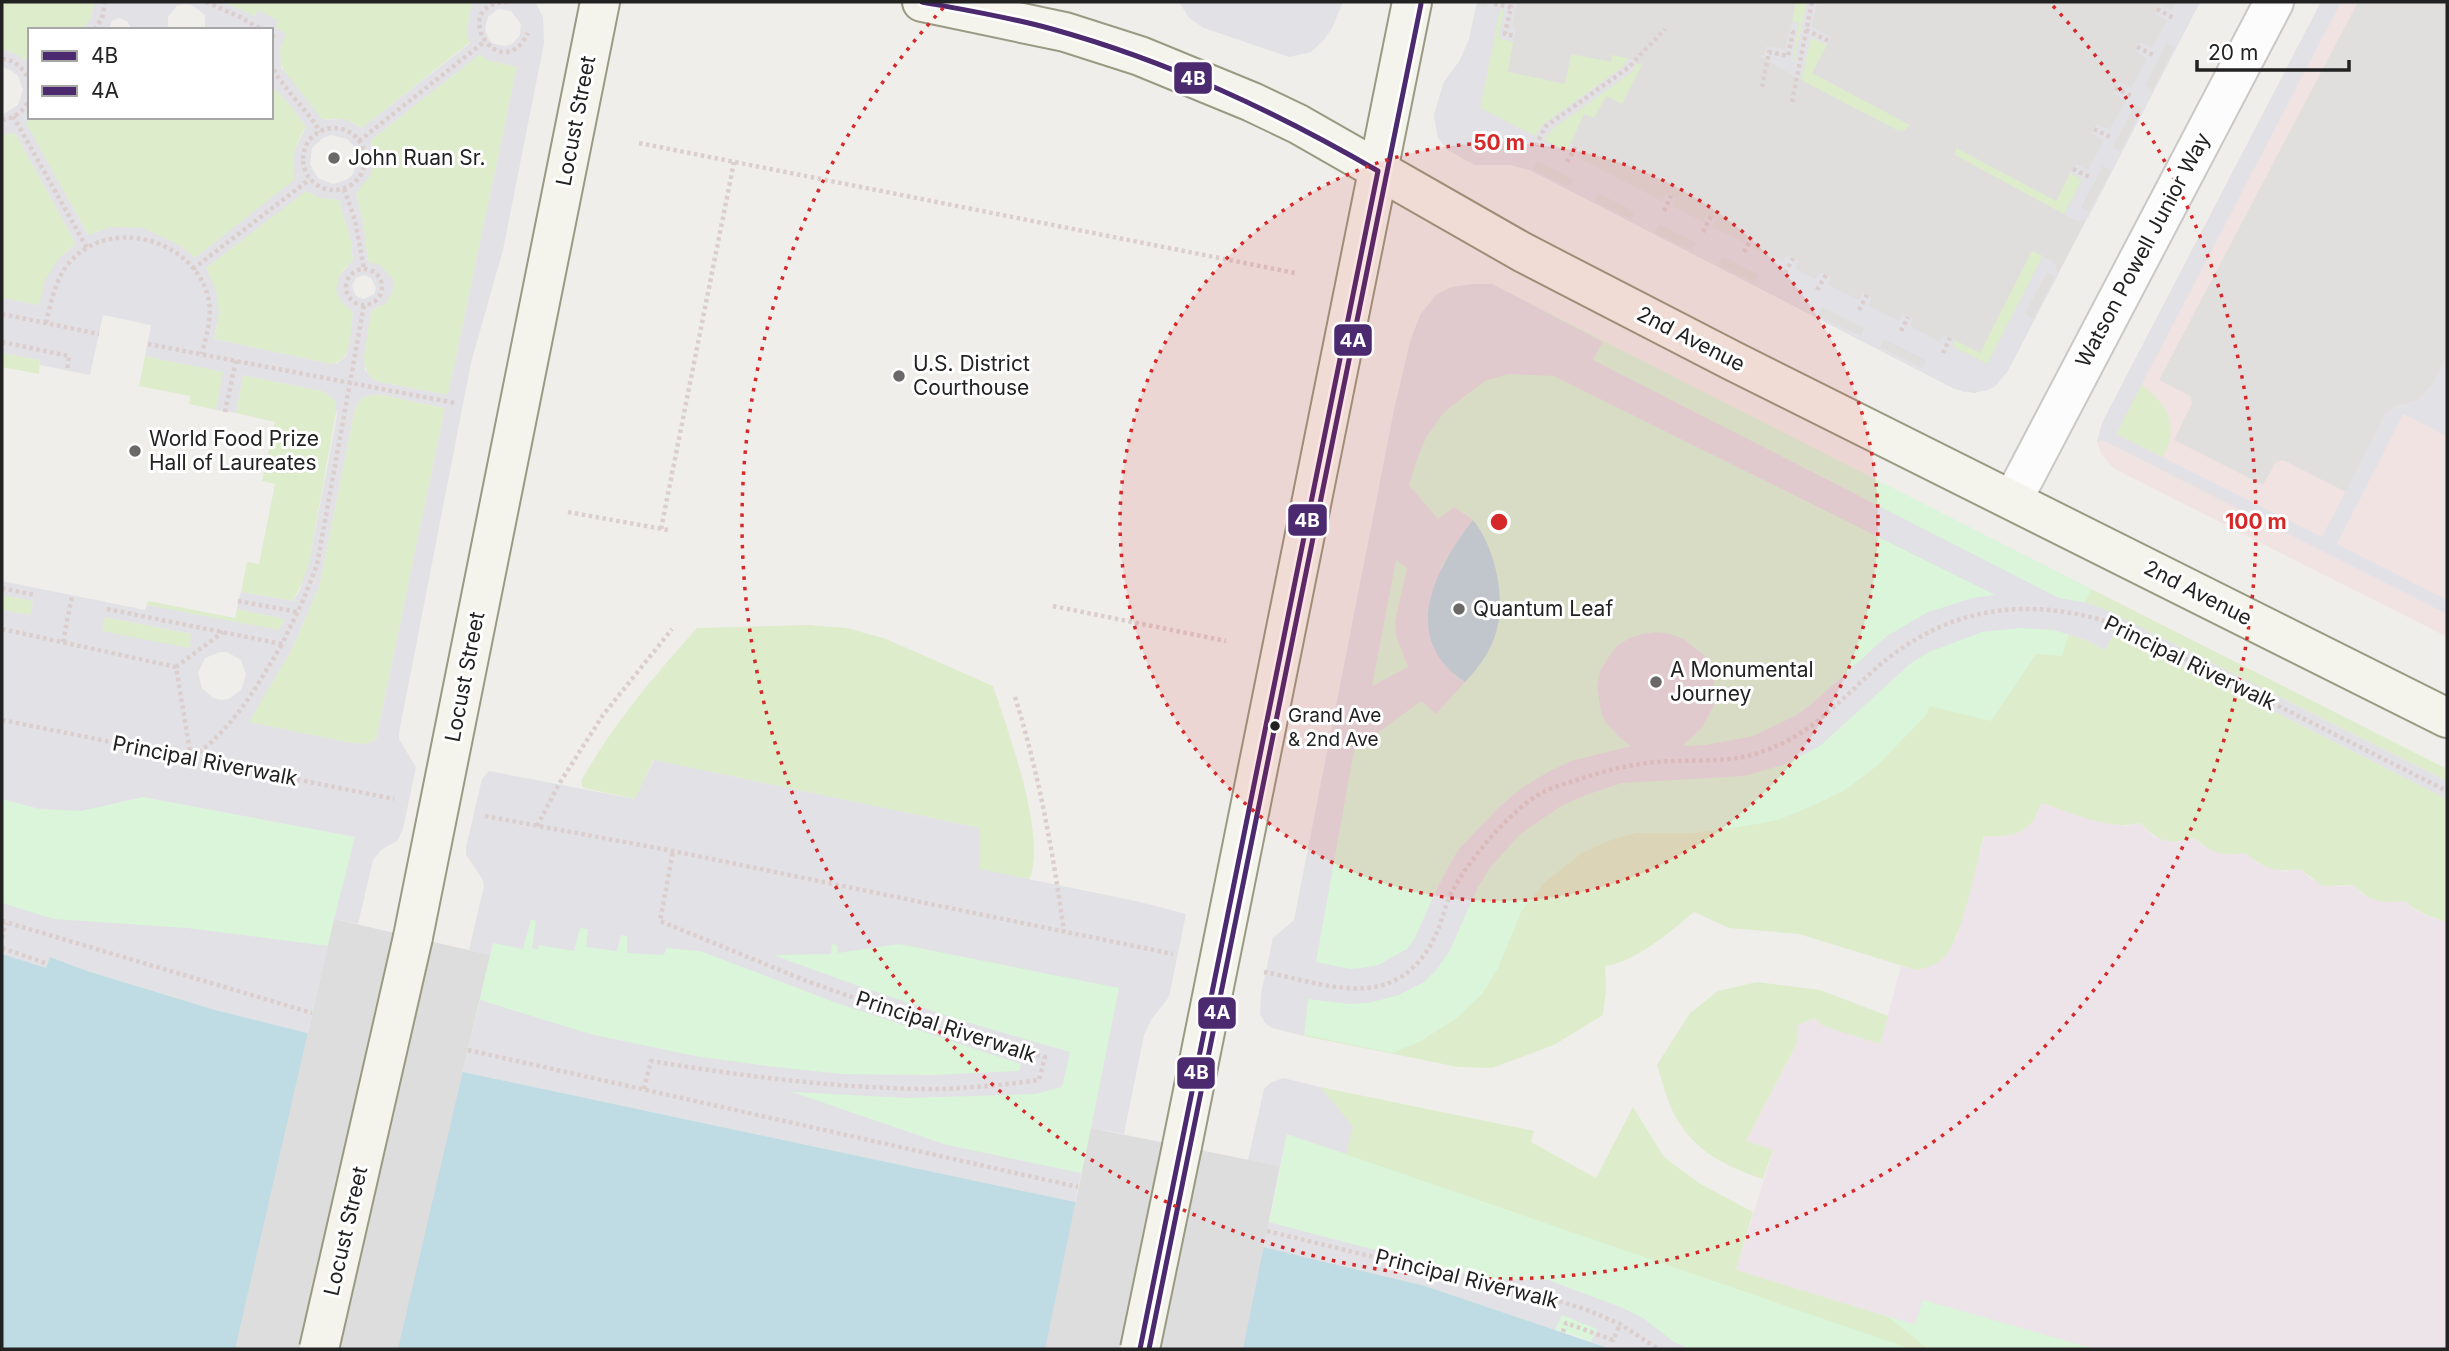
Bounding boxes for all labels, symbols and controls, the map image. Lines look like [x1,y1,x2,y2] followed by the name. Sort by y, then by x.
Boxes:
[28,28,273,119] legend
[2197,28,2349,72] scale bar
[2208,40,2258,65] text: 20 m
[91,43,118,68] text: 4B
[551,54,600,188] street label: Locust Street
[1173,61,1213,95] line badge: 4B
[1180,67,1206,90] text: 4B
[91,78,119,103] text: 4A
[2070,128,2215,371] street label: Watson Powell Junior Way
[1473,130,1525,155] text: 50 m
[348,145,485,170] place label: John Ruan Sr.
[326,150,342,166] marker: John Ruan Sr.
[1633,301,1749,376] street label: 2nd Avenue
[1333,323,1373,357] line badge: 4A
[1339,329,1367,352] text: 4A
[913,351,1030,400] place label: U.S. District Courthouse
[891,368,907,384] marker: U.S. District Courthouse
[149,426,319,475] place label: World Food Prize Hall of Laureates
[127,443,143,459] marker: World Food Prize Hall of Laureates
[1287,503,1328,537] line badge: 4B
[1294,509,1320,532] text: 4B
[2225,509,2287,534] text: 100 m
[1487,510,1511,534] centre of rings
[2140,555,2256,630] street label: 2nd Avenue
[1473,596,1613,621] place label: Quantum Leaf
[1451,601,1467,617] marker: Quantum Leaf
[440,610,489,744] street label: Locust Street
[2100,610,2281,715] street label: Principal Riverwalk
[1670,657,1814,706] place label: A Monumental Journey
[1648,674,1664,690] marker: A Monumental Journey
[1288,704,1381,751] place label: Grand Ave & 2nd Ave
[1268,719,1282,733] marker: Grand Ave & 2nd Ave
[110,730,300,791] street label: Principal Riverwalk
[853,986,1040,1068] street label: Principal Riverwalk
[1197,996,1237,1030] line badge: 4A
[1203,1001,1231,1024] text: 4A
[1176,1056,1216,1090] line badge: 4B
[1183,1061,1209,1084] text: 4B
[318,1164,373,1298] street label: Locust Street
[1373,1244,1562,1313] street label: Principal Riverwalk

